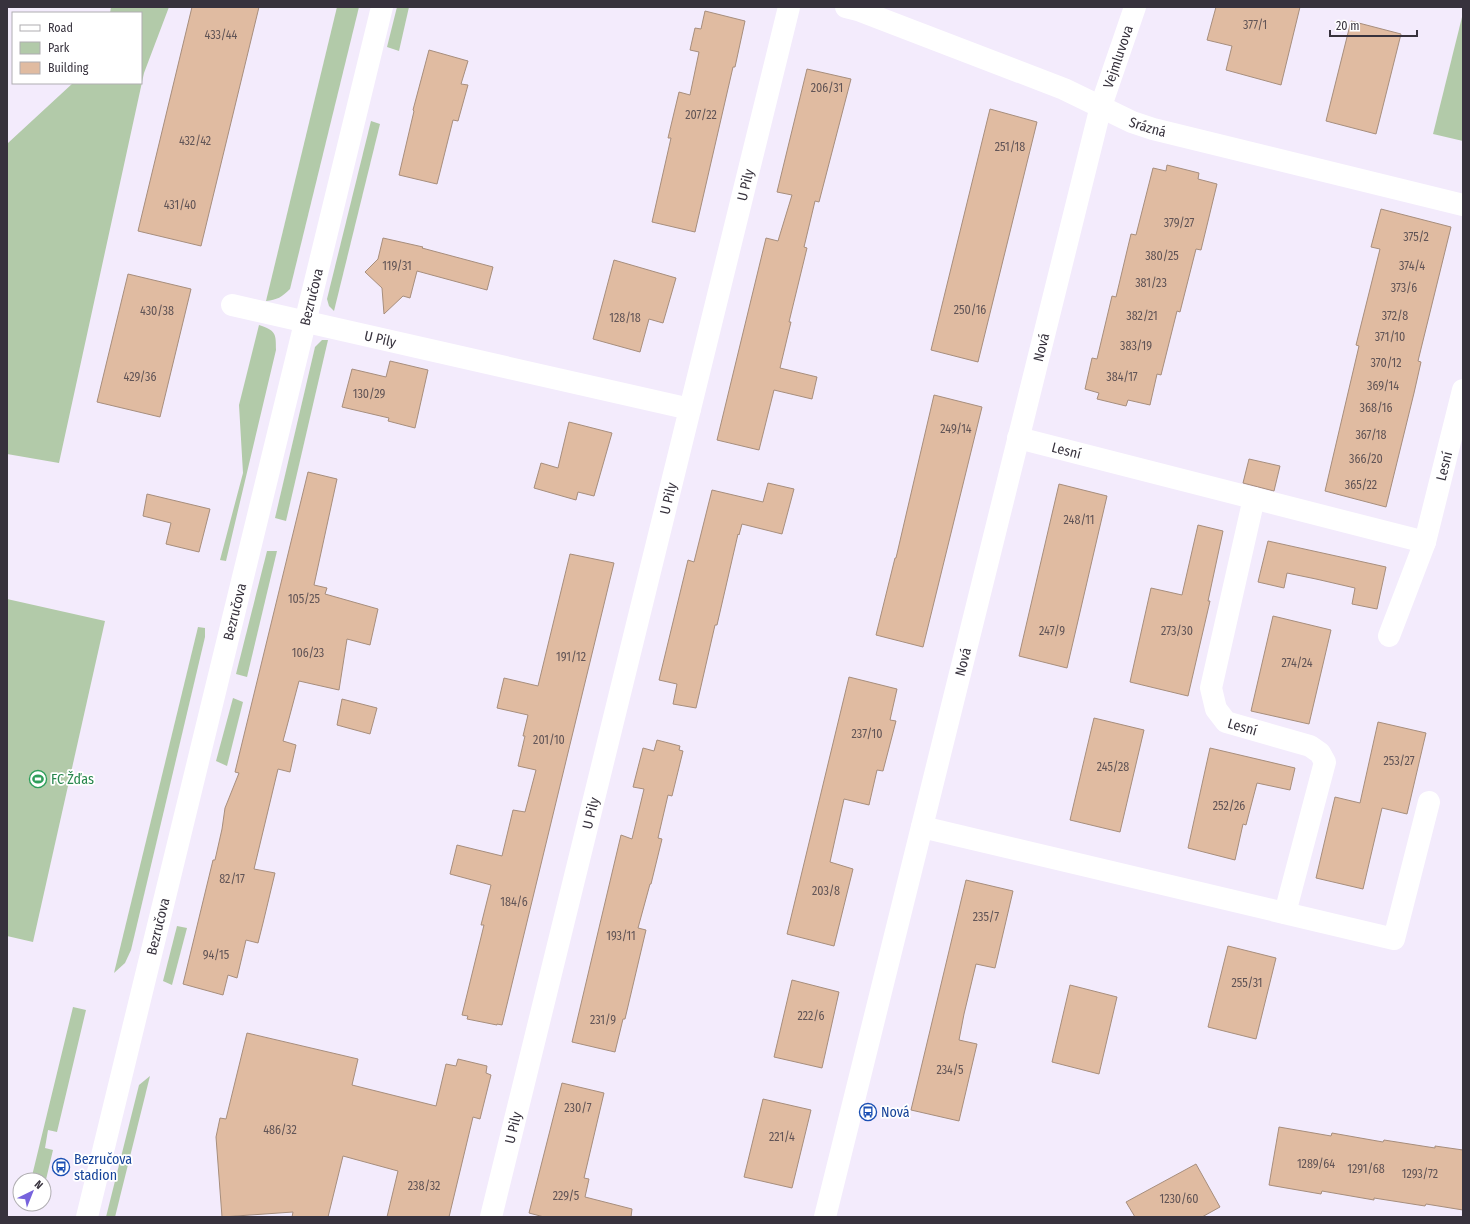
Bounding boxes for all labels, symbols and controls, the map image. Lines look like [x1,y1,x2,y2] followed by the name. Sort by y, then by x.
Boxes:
[12,12,142,84] legend
[1330,12,1417,38] scale bar
[1243,18,1267,32] house number: 377/1
[1336,19,1360,33] text: 20 m
[48,21,73,35] text: Road
[1099,23,1137,90] street label: Vejmluvova
[205,28,238,42] house number: 433/44
[48,41,70,55] text: Park
[48,61,89,75] text: Building
[811,81,843,95] house number: 206/31
[685,108,717,122] house number: 207/22
[1127,113,1168,140] street label: Srázná
[179,134,211,148] house number: 432/42
[995,140,1025,154] house number: 251/18
[733,166,757,203] street label: U Pily
[164,198,196,212] house number: 431/40
[1164,216,1194,230] house number: 379/27
[1403,230,1429,244] house number: 375/2
[1145,249,1179,263] house number: 380/25
[382,259,412,273] house number: 119/31
[1399,259,1425,273] house number: 374/4
[296,267,326,327] street label: Bezručova
[1135,276,1167,290] house number: 381/23
[1391,281,1417,295] house number: 373/6
[954,303,986,317] house number: 250/16
[140,304,174,318] house number: 430/38
[1126,309,1158,323] house number: 382/21
[1382,309,1408,323] house number: 372/8
[609,311,641,325] house number: 128/18
[363,327,399,351] street label: U Pily
[1375,330,1405,344] house number: 371/10
[1029,331,1053,363] street label: Nová
[1120,339,1152,353] house number: 383/19
[1370,356,1402,370] house number: 370/12
[124,370,156,384] house number: 429/36
[1106,370,1138,384] house number: 384/17
[1367,379,1399,393] house number: 369/14
[353,387,385,401] house number: 130/29
[1360,401,1392,415] house number: 368/16
[940,422,972,436] house number: 249/14
[1355,428,1387,442] house number: 367/18
[1050,438,1083,462] street label: Lesní
[1432,449,1456,482] street label: Lesní
[1349,452,1383,466] house number: 366/20
[1345,478,1377,492] house number: 365/22
[656,480,680,516] street label: U Pily
[1064,513,1094,527] house number: 248/11
[219,581,250,642] street label: Bezručova
[288,592,321,606] house number: 105/25
[1039,624,1065,638] house number: 247/9
[1161,624,1193,638] house number: 273/30
[292,646,324,660] house number: 106/23
[951,646,975,678] street label: Nová
[556,650,586,664] house number: 191/12
[1281,656,1313,670] house number: 274/24
[1226,714,1260,739] street label: Lesní
[852,727,882,741] house number: 237/10
[533,733,565,747] house number: 201/10
[1383,754,1415,768] house number: 253/27
[1097,760,1129,774] house number: 245/28
[28,769,48,789] sports icon: FC Žďas
[51,770,94,788] place label: FC Žďas
[578,795,603,831] street label: U Pily
[1213,799,1245,813] house number: 252/26
[219,872,245,886] house number: 82/17
[812,884,840,898] house number: 203/8
[500,895,528,909] house number: 184/6
[143,896,173,957] street label: Bezručova
[973,910,999,924] house number: 235/7
[606,929,636,943] house number: 193/11
[203,948,230,962] house number: 94/15
[1231,976,1263,990] house number: 255/31
[797,1009,825,1023] house number: 222/6
[590,1013,616,1027] house number: 231/9
[936,1063,964,1077] house number: 234/5
[564,1101,592,1115] house number: 230/7
[858,1102,878,1122] bus stop icon: Nová
[881,1104,910,1121] place label: Nová
[501,1109,525,1145] street label: U Pily
[263,1123,297,1137] house number: 486/32
[769,1130,795,1144] house number: 221/4
[74,1151,132,1184] place label: Bezručova stadion
[51,1157,71,1177] bus stop icon: Bezručova stadion
[1297,1157,1335,1171] house number: 1289/64
[1347,1162,1385,1176] house number: 1291/68
[1402,1167,1438,1181] house number: 1293/72
[12,1172,52,1212] north arrow
[32,1178,45,1192] text: N
[408,1179,440,1193] house number: 238/32
[553,1189,580,1203] house number: 229/5
[1159,1192,1199,1206] house number: 1230/60

